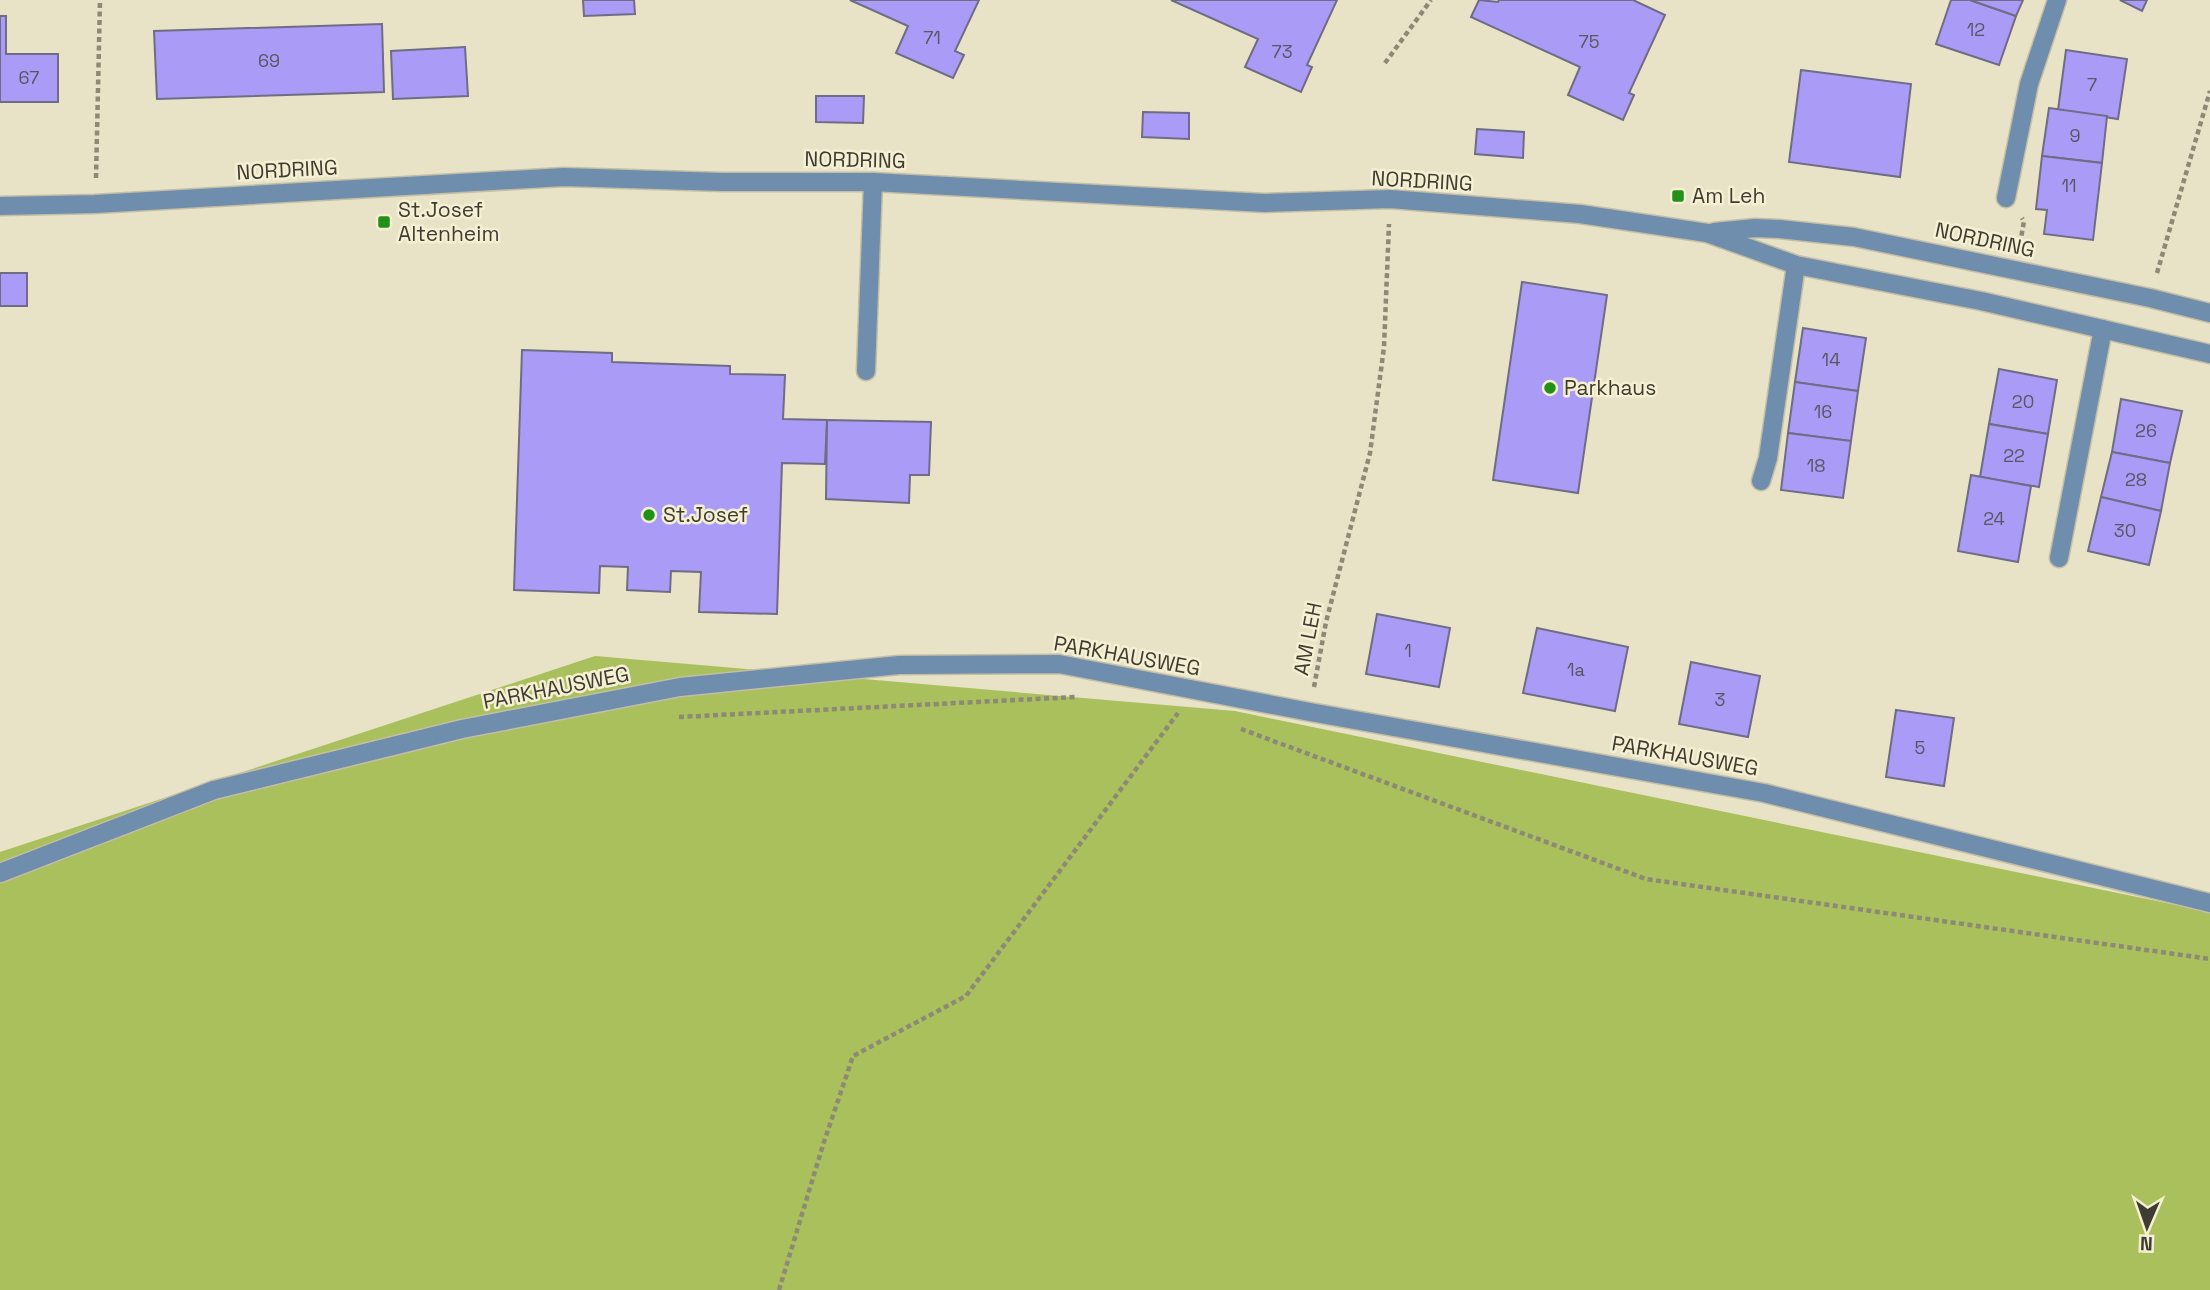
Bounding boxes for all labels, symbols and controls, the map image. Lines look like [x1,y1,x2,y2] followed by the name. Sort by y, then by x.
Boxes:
[1967,18,1985,41] house number: 12
[923,26,941,49] house number: 71
[1579,30,1599,53] house number: 75
[1271,40,1293,63] house number: 73
[258,49,280,72] house number: 69
[19,66,39,89] house number: 67
[2087,73,2097,96] house number: 7
[2069,124,2081,147] house number: 9
[804,145,906,174] street label: NORDRING
[236,153,338,186] street label: NORDRING
[1371,164,1473,197] street label: NORDRING
[2061,174,2077,197] house number: 11
[1692,182,1765,209] place label: Am Leh
[1670,188,1686,204] marker: Am Leh
[398,196,499,247] place label: St.Josef Altenheim
[376,214,392,230] marker: St.Josef Altenheim
[1933,216,2037,263] street label: NORDRING
[1822,348,1840,371] house number: 14
[1564,374,1656,401] place label: Parkhaus
[1542,380,1558,396] marker: Parkhaus
[2012,390,2034,413] house number: 20
[1814,400,1832,423] house number: 16
[2135,419,2157,442] house number: 26
[2003,444,2025,467] house number: 22
[1807,454,1825,477] house number: 18
[2125,468,2147,491] house number: 28
[663,501,748,528] place label: St.Josef
[641,507,657,523] marker: St.Josef
[1983,507,2005,530] house number: 24
[2114,519,2136,542] house number: 30
[1287,600,1328,678] street label: AM LEH
[1052,629,1202,682] street label: PARKHAUSWEG
[1404,639,1412,662] house number: 1
[1567,658,1585,681] house number: 1a
[481,660,631,715] street label: PARKHAUSWEG
[1715,688,1725,711] house number: 3
[1610,729,1760,782] street label: PARKHAUSWEG
[1915,736,1925,759] house number: 5
[2112,1192,2182,1262] north arrow
[2140,1231,2153,1256] text: N

